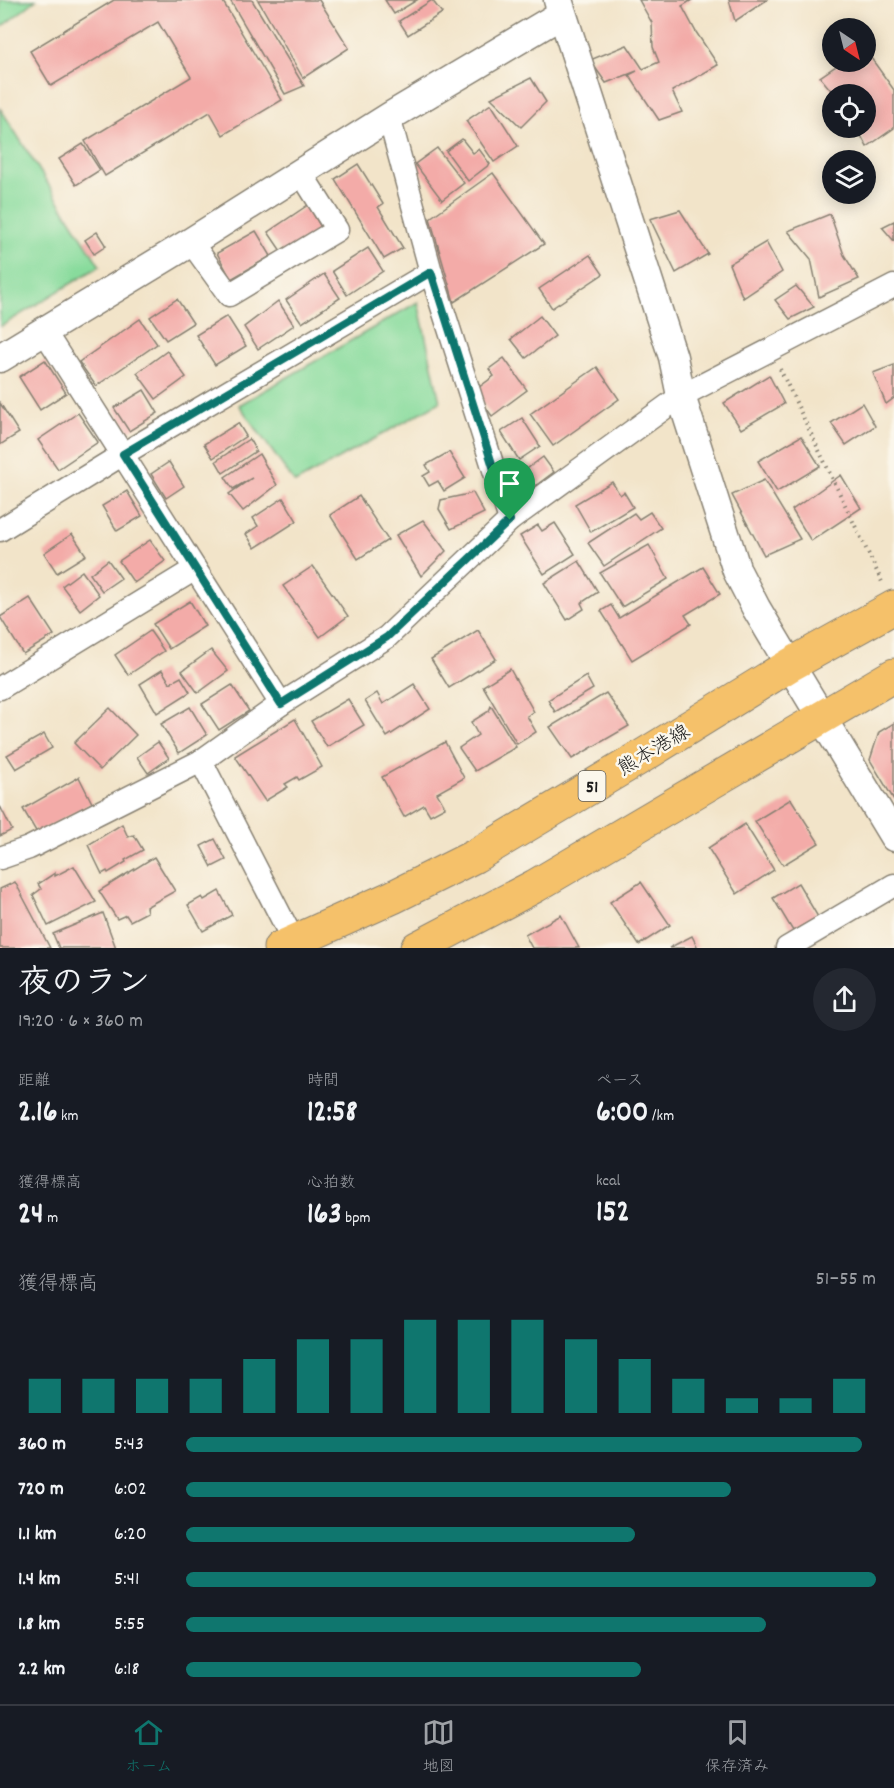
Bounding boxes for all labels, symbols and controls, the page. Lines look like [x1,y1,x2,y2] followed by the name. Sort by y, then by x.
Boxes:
[822,18,876,72] north arrow
[822,18,876,204] map controls
[822,84,876,138] button: locate
[822,150,876,204] button: layers
[484,458,535,520] pin
[493,467,526,500] icon: arrive
[613,719,696,784] street label: 熊本港線
[578,771,606,801] road number: 51
[18,962,150,1009] text: 夜のラン
[813,968,876,1031] button: share
[18,1008,143,1036] text: 19:20 · 6 × 360 m
[18,1070,50,1093] text: 距離
[307,1070,339,1093] text: 時間
[596,1070,643,1093] text: ペース
[18,1093,57,1136] text: 2.16
[307,1093,358,1136] text: 12:58
[596,1093,648,1136] text: 6:00
[57,1105,79,1128] text: km
[648,1105,674,1128] text: /km
[596,1170,620,1193] text: kcal
[18,1172,82,1195] text: 獲得標高
[307,1172,355,1195] text: 心拍数
[596,1193,630,1236] text: 152
[18,1195,44,1238] text: 24
[307,1195,342,1238] text: 163
[44,1207,58,1230] text: m
[342,1207,371,1230] text: bpm
[816,1266,876,1294] text: 51–55 m
[18,1271,98,1299] text: 獲得標高
[18,1431,66,1459] text: 360 m
[114,1431,144,1459] text: 5:43
[18,1476,64,1504] text: 720 m
[114,1476,147,1504] text: 6:02
[18,1521,57,1549] text: 1.1 km
[114,1521,147,1549] text: 6:20
[18,1566,61,1594] text: 1.4 km
[114,1566,139,1594] text: 5:41
[18,1611,60,1639] text: 1.8 km
[114,1611,145,1639] text: 5:55
[18,1656,65,1684] text: 2.2 km
[114,1656,140,1684] text: 6:18
[125,1716,172,1779] tab: ホーム
[422,1716,455,1779] tab: 地図
[705,1716,769,1779] tab: 保存済み

